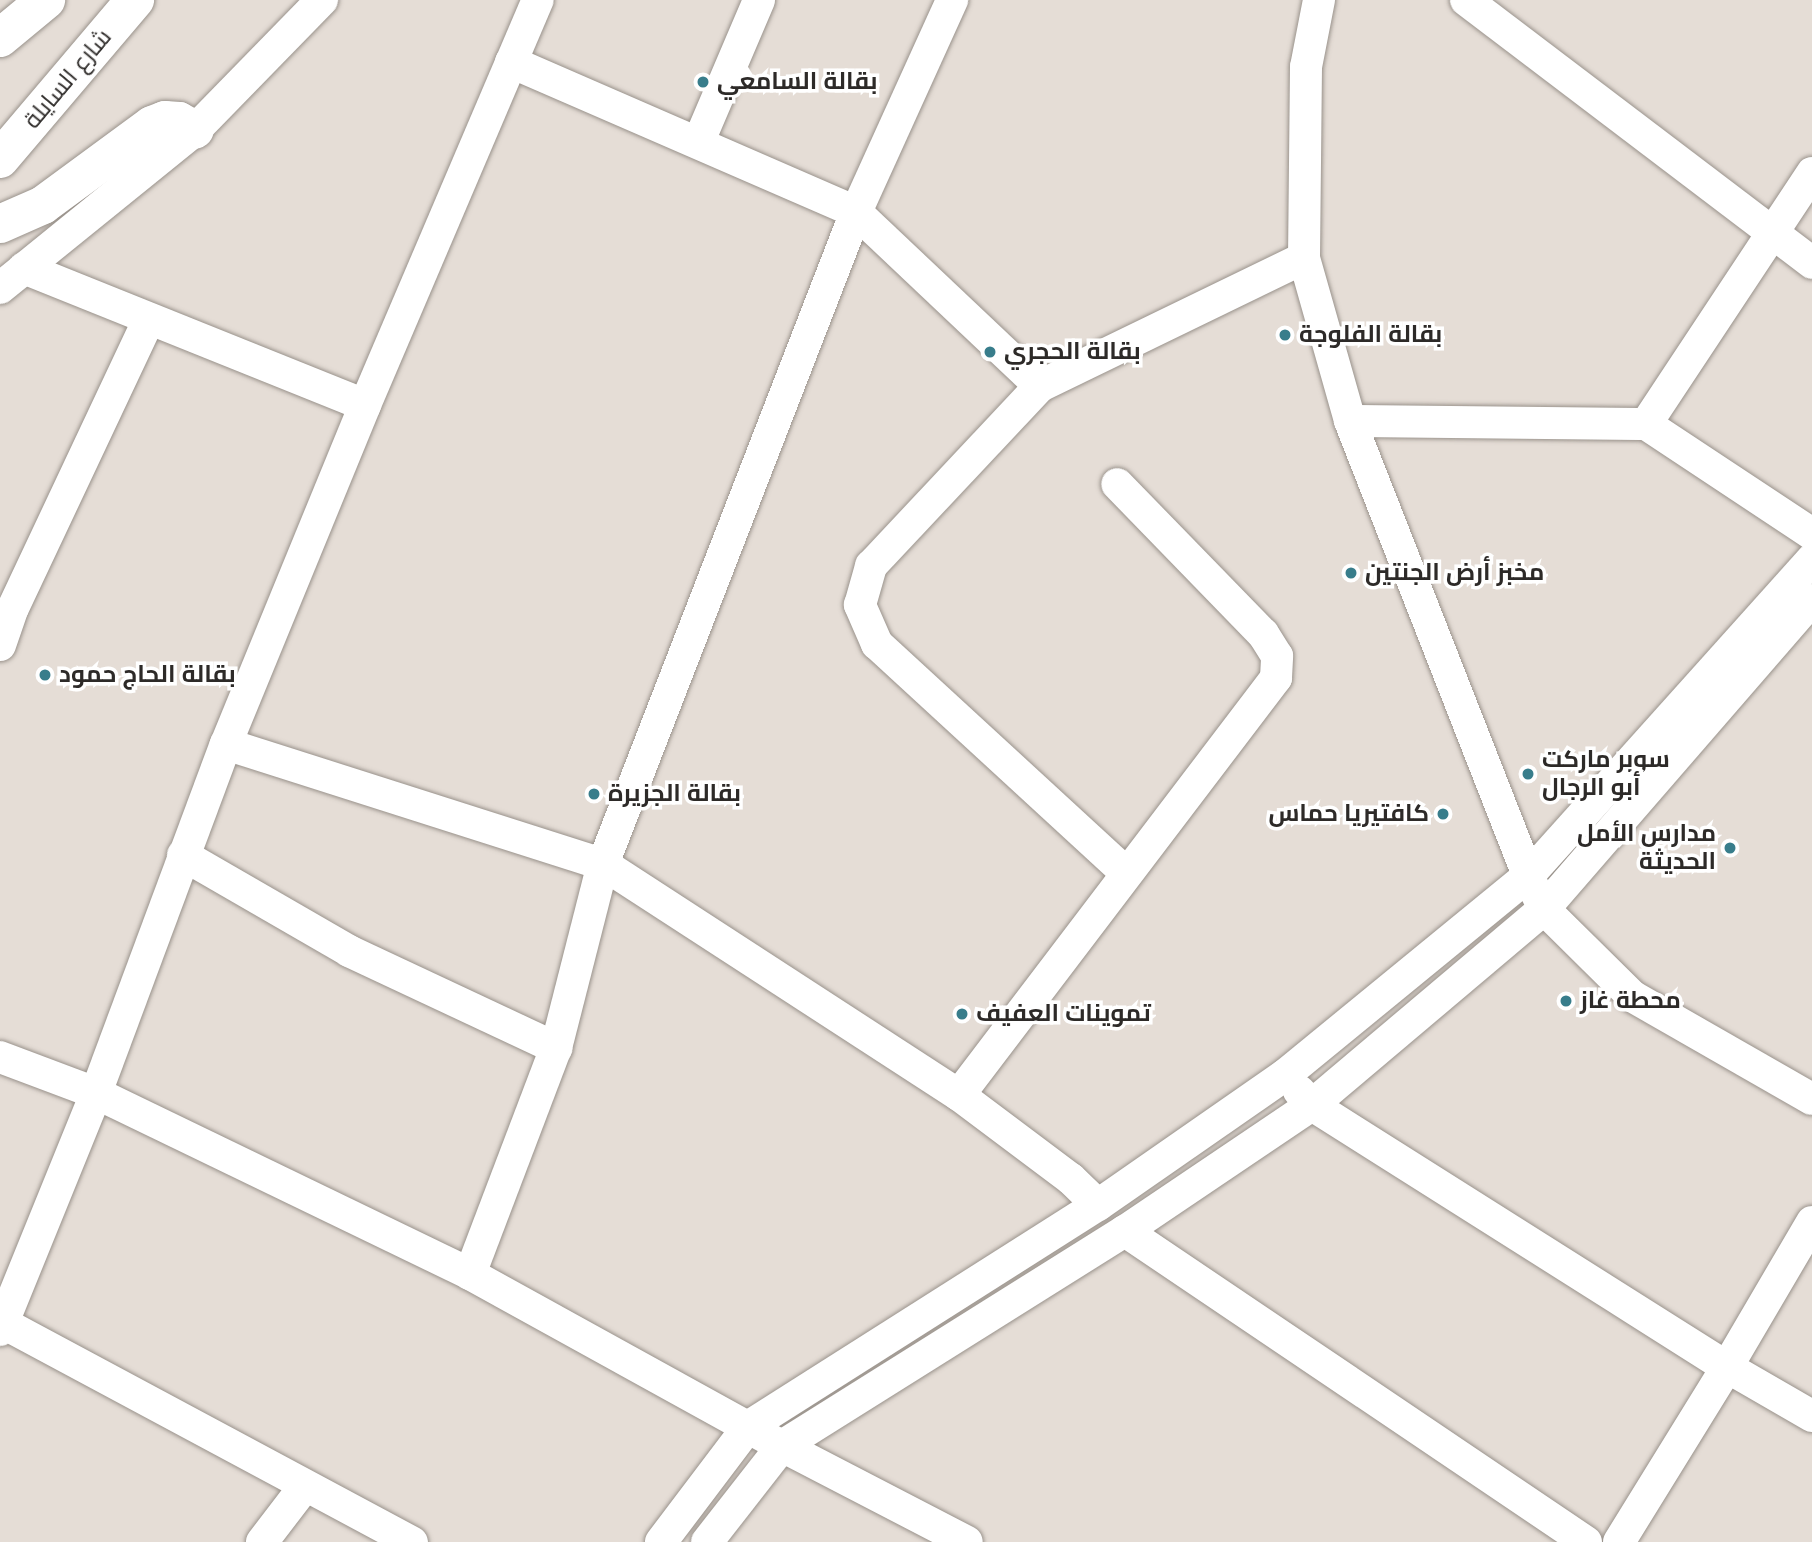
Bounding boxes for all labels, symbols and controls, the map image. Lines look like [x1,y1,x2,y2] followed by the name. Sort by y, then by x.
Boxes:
[18,23,118,135] street label: شارع السايلة
[717,68,877,96] place label: بقالة السامعي
[695,74,711,90] marker: بقالة السامعي
[1299,321,1442,349] place label: بقالة الفلوجة
[1277,327,1293,343] marker: بقالة الفلوجة
[1004,338,1141,366] place label: بقالة الحجري
[982,344,998,360] marker: بقالة الحجري
[1365,559,1544,587] place label: مخبز أرض الجنتين
[1343,565,1359,581] marker: مخبز أرض الجنتين
[59,661,236,689] place label: بقالة الحاج حمود
[37,667,53,683] marker: بقالة الحاج حمود
[1542,746,1670,802] place label: سوبر ماركت أبو الرجال
[1520,766,1536,782] marker: سوبر ماركت أبو الرجال
[608,780,741,808] place label: بقالة الجزيرة
[586,786,602,802] marker: بقالة الجزيرة
[1268,800,1429,828] place label: كافتيريا حماس
[1435,806,1451,822] marker: كافتيريا حماس
[1577,820,1716,876] place label: مدارس الأمل الحديثة
[1722,840,1738,856] marker: مدارس الأمل الحديثة
[1580,987,1681,1015] place label: محطة غاز
[1558,993,1574,1009] marker: محطة غاز
[976,1000,1151,1028] place label: تموينات العفيف
[954,1006,970,1022] marker: تموينات العفيف

